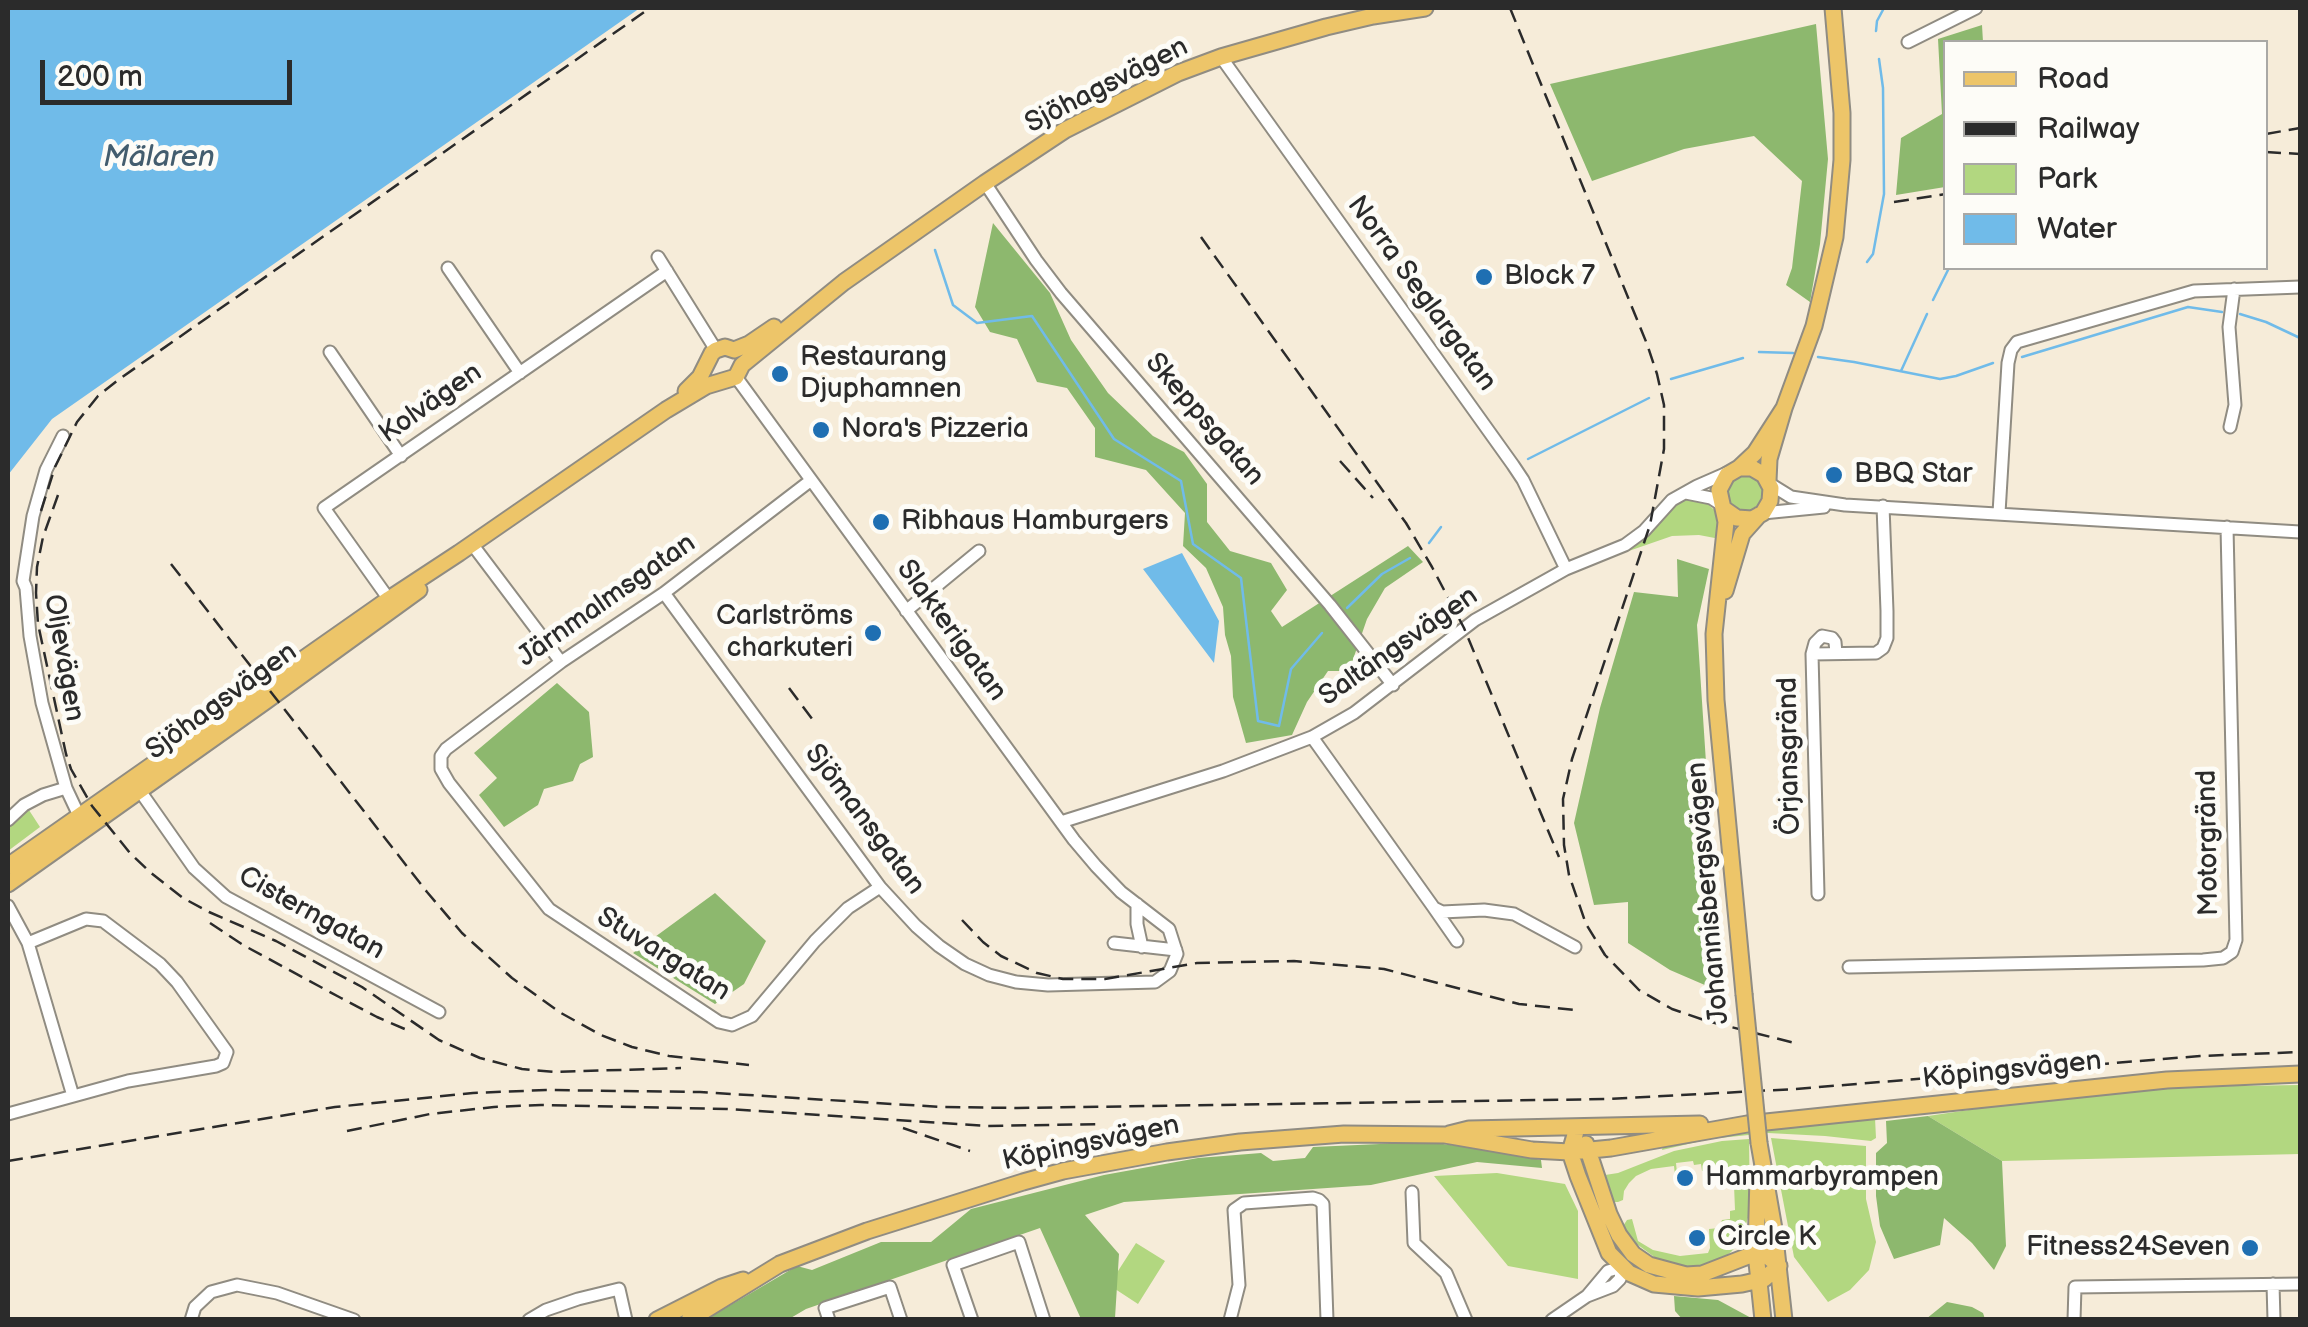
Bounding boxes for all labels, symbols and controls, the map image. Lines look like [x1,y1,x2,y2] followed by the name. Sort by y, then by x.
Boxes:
[1020,31,1194,141] street label: Sjöhagsvägen
[45,40,298,102] scale bar
[1943,40,2268,270] legend
[57,59,143,95] text: 200 m
[2037,61,2110,97] text: Road
[2037,111,2139,147] text: Railway
[103,140,215,176] water label: Mälaren
[2037,161,2097,197] text: Park
[1339,190,1503,398] street label: Norra Seglargatan
[2037,211,2117,247] text: Water
[1504,260,1595,294] place label: Block 7
[1473,266,1495,288] marker: Block 7
[800,341,962,407] place label: Restaurang Djuphamnen
[1137,347,1271,493] street label: Skeppsgatan
[373,357,489,451] street label: Kolvägen
[769,363,791,385] marker: Restaurang Djuphamnen
[841,413,1029,447] place label: Nora's Pizzeria
[810,419,832,441] marker: Nora's Pizzeria
[1854,458,1972,492] place label: BBQ Star
[1823,464,1845,486] marker: BBQ Star
[901,505,1169,539] place label: Ribhaus Hamburgers
[870,511,892,533] marker: Ribhaus Hamburgers
[512,527,702,675] street label: Järnmalmsgatan
[889,554,1013,708] street label: Slakterigatan
[1313,580,1485,714] street label: Saltängsvägen
[35,592,91,724] street label: Oljevägen
[716,600,853,666] place label: Carlströms charkuteri
[862,622,884,644] marker: Carlströms charkuteri
[140,636,304,768] street label: Sjöhagsvägen
[1772,677,1808,835] street label: Örjansgränd
[797,738,931,902] street label: Sjömansgatan
[1681,761,1737,1025] street label: Johannisbergsvägen
[2191,770,2227,916] street label: Motorgränd
[232,860,390,968] street label: Cisterngatan
[590,901,736,1009] street label: Stuvargatan
[1921,1045,2103,1097] street label: Köpingsvägen
[1000,1109,1182,1179] street label: Köpingsvägen
[1705,1161,1939,1195] place label: Hammarbyrampen
[1674,1167,1696,1189] marker: Hammarbyrampen
[1717,1221,1816,1255] place label: Circle K
[1686,1227,1708,1249] marker: Circle K
[2026,1231,2230,1265] place label: Fitness24Seven
[2239,1237,2261,1259] marker: Fitness24Seven

